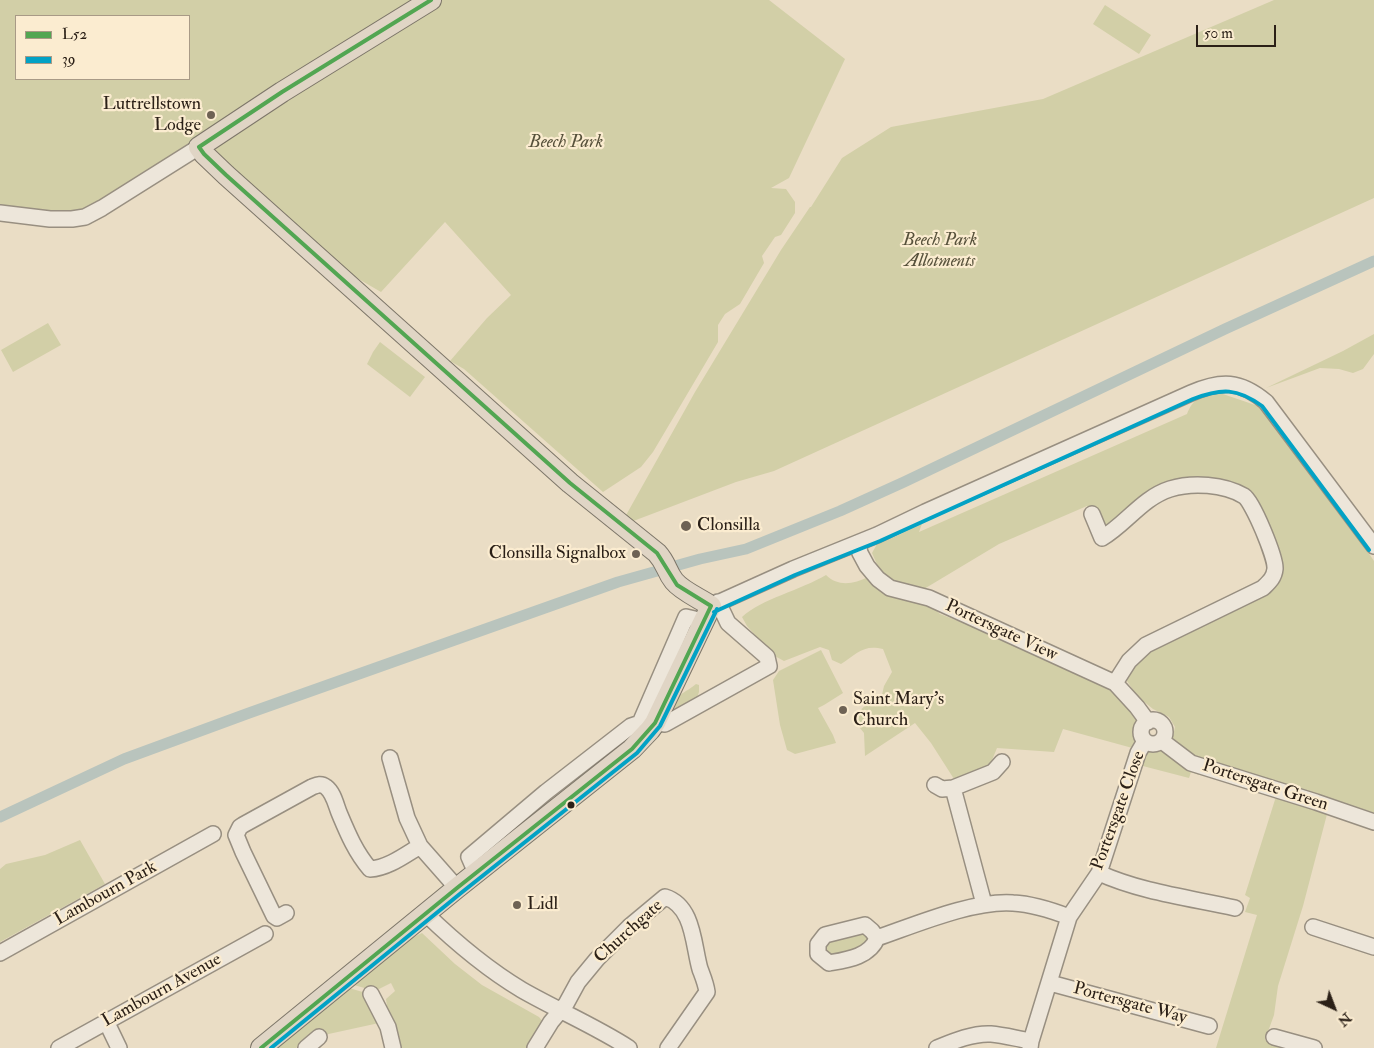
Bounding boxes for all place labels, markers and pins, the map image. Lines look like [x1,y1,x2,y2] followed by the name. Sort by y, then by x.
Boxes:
[103,94,201,136] place label: Luttrellstown Lodge
[205,109,217,121] marker: Luttrellstown Lodge
[697,515,760,537] place label: Clonsilla
[679,519,693,533] marker: Clonsilla
[489,543,626,565] place label: Clonsilla Signalbox
[630,548,642,560] marker: Clonsilla Signalbox
[853,689,944,732] place label: Saint Mary's Church
[837,704,849,716] marker: Saint Mary's Church
[566,800,576,810] unlabelled marker
[527,894,558,916] place label: Lidl
[511,899,523,911] marker: Lidl

